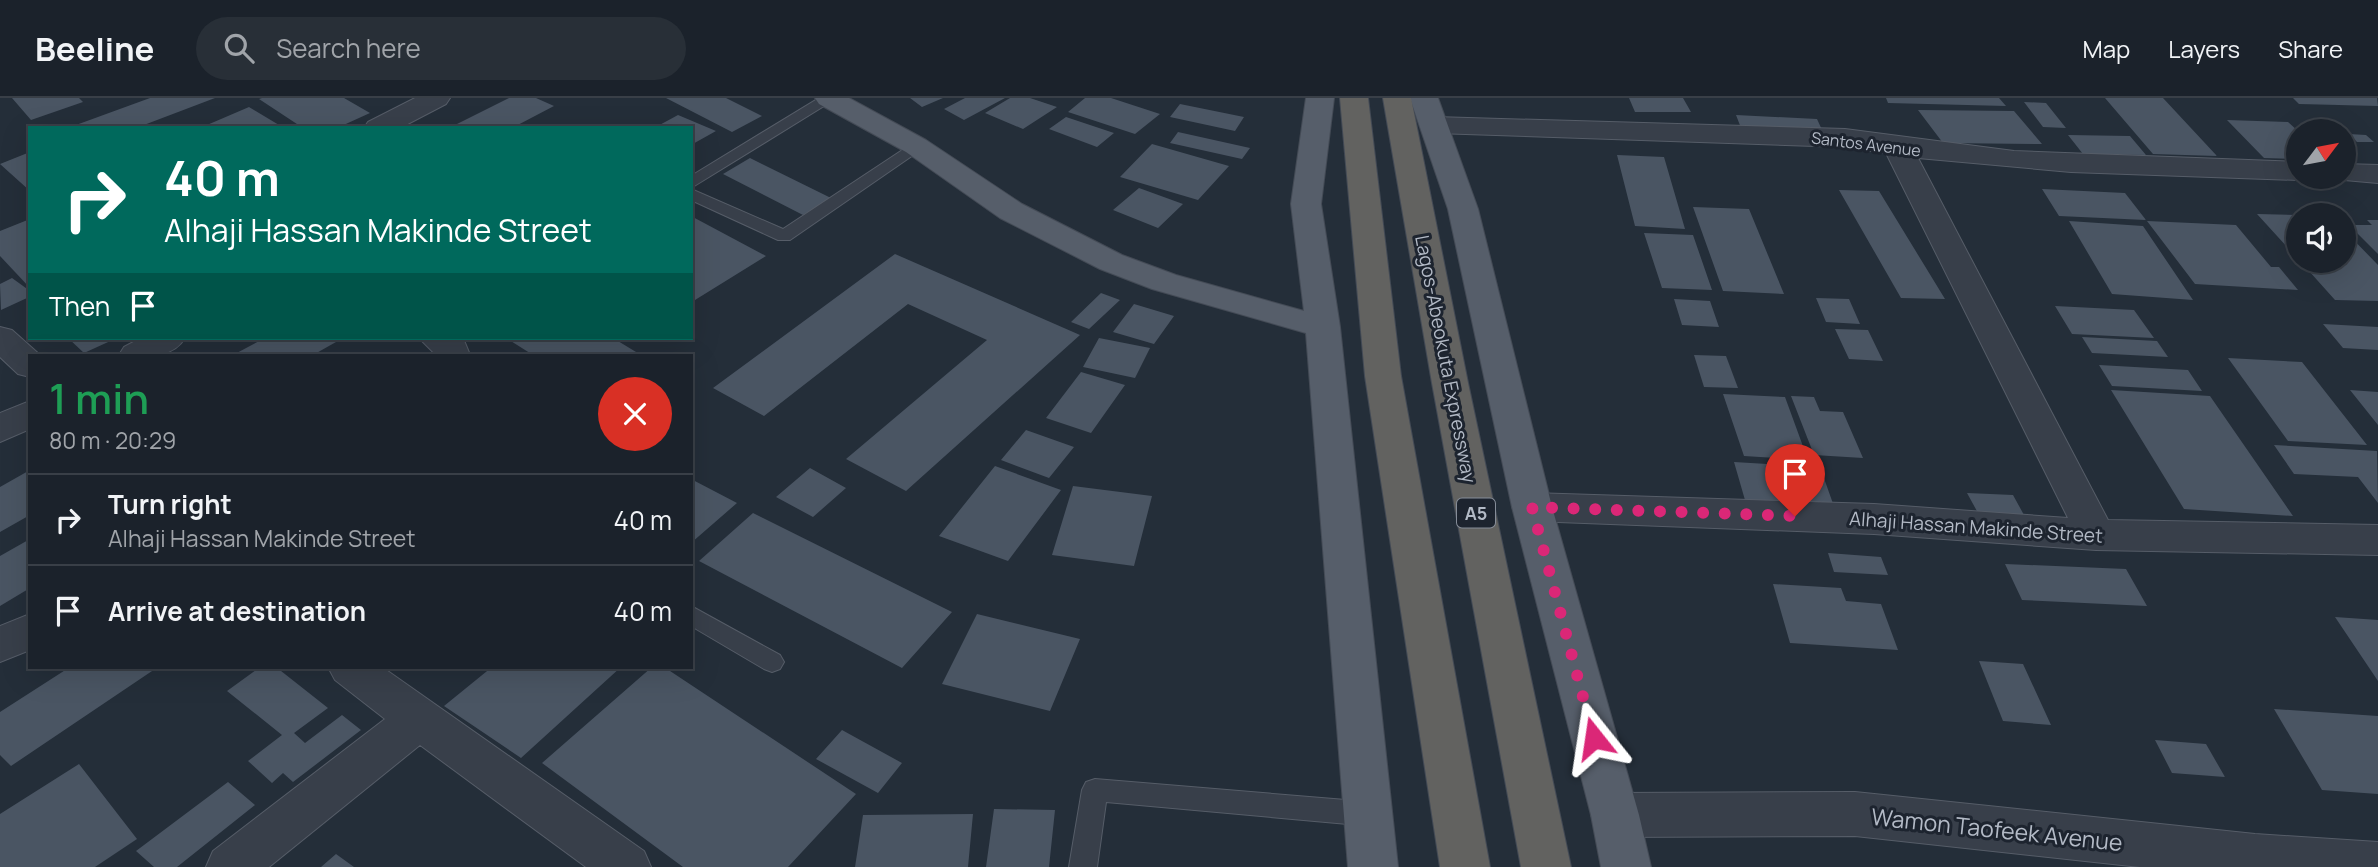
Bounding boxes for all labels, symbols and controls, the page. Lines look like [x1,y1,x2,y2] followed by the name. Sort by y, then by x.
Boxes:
[196,17,686,80] search box
[35,26,154,71] text: Beeline
[220,29,258,67] icon: search
[276,30,421,66] text: Search here
[2083,32,2130,65] text: Map
[2168,32,2240,65] text: Layers
[2278,32,2343,65] text: Share
[2286,119,2356,189] north arrow
[2286,119,2356,273] map controls
[1810,126,1922,162] street label: Santos Avenue
[164,144,280,211] text: 40 m
[49,154,140,245] icon: right
[2286,203,2356,273] button: sound
[164,208,592,252] text: Alhaji Hassan Makinde Street
[1409,233,1483,485] street label: Lagos-Abeokuta Expressway
[124,287,162,325] icon: arrive
[49,288,110,324] text: Then
[49,369,149,427] text: 1 min
[598,377,672,451] button: close
[49,424,176,456] text: 80 m · 20:29
[1765,444,1825,516] pin
[1776,455,1814,493] icon: arrive
[108,486,232,522] text: Turn right
[1457,498,1495,528] road number: A5
[49,501,87,539] icon: right
[614,502,672,538] text: 40 m
[1848,505,2104,549] street label: Alhaji Hassan Makinde Street
[108,522,416,554] text: Alhaji Hassan Makinde Street
[49,592,87,630] icon: arrive
[108,593,366,629] text: Arrive at destination
[614,593,672,629] text: 40 m
[1557,701,1631,775] position arrow
[1870,800,2124,858] street label: Wamon Taofeek Avenue

